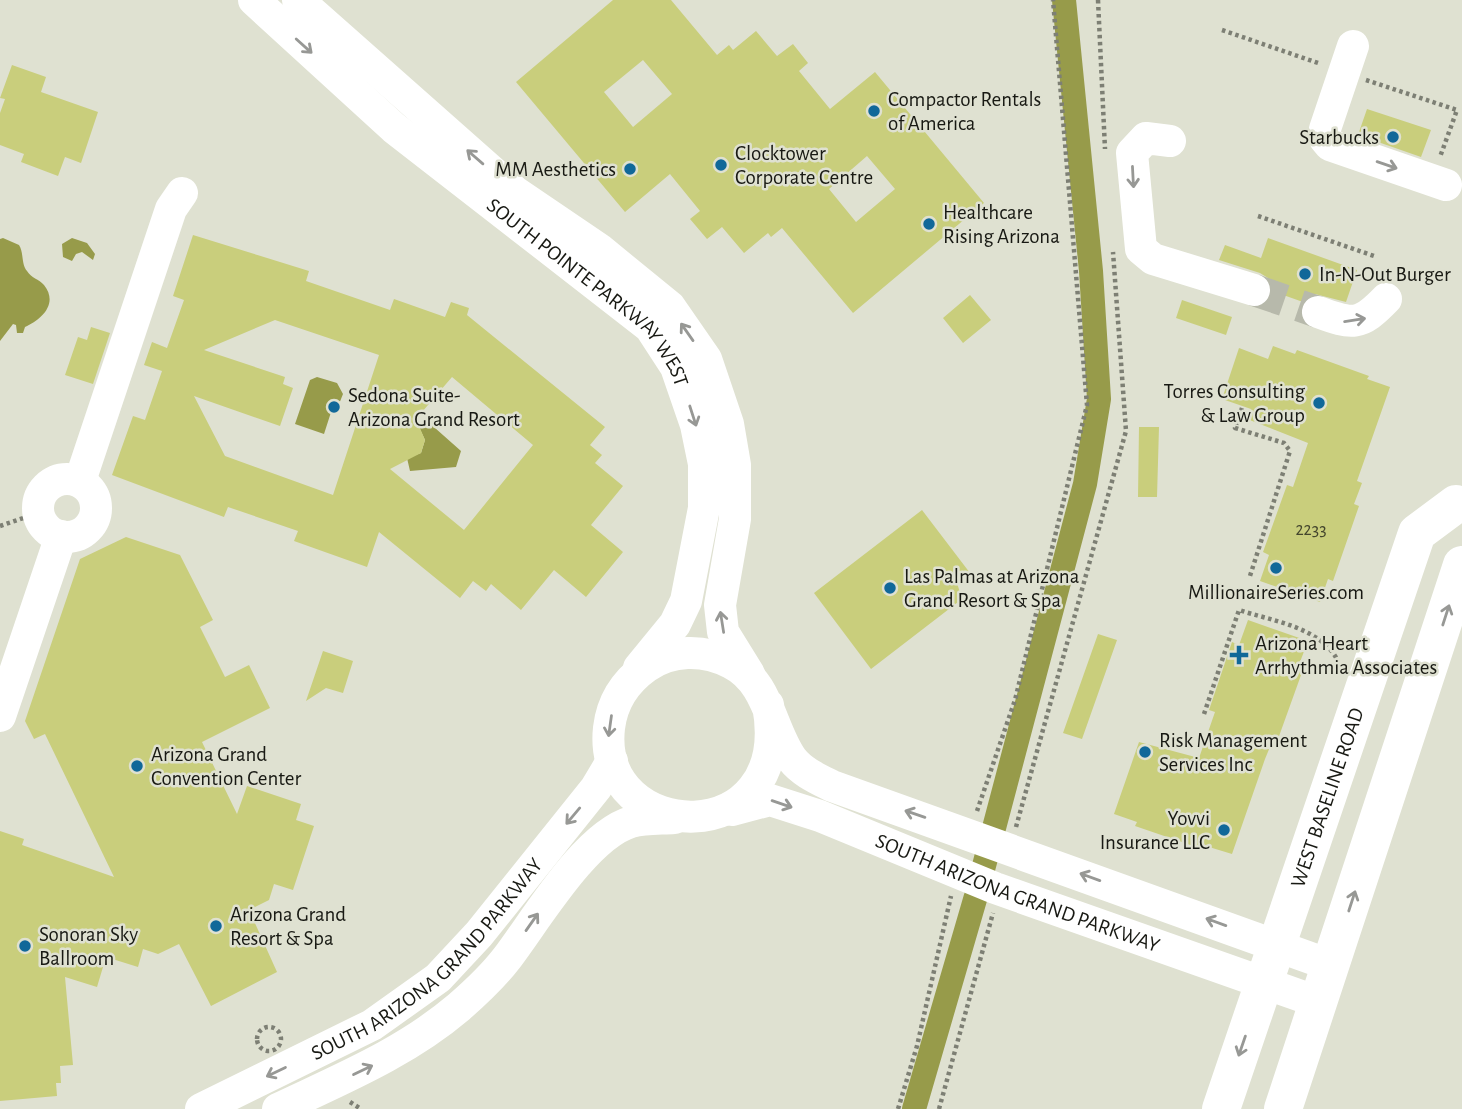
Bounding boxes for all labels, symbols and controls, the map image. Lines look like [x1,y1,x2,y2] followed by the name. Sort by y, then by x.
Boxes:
[295,38,313,54] one-way arrow
[888,89,1041,134] place label: Compactor Rentals of America
[866,103,882,119] marker: Compactor Rentals of America
[1299,127,1379,148] place label: Starbucks
[1385,129,1401,145] marker: Starbucks
[735,143,873,188] place label: Clocktower Corporate Centre
[466,149,484,165] one-way arrow
[713,157,729,173] marker: Clocktower Corporate Centre
[495,159,616,180] place label: MM Aesthetics
[1375,160,1397,172] one-way arrow
[622,161,638,177] marker: MM Aesthetics
[1127,165,1140,187] one-way arrow
[483,194,692,389] street label: SOUTH POINTE PARKWAY WEST
[943,202,1060,247] place label: Healthcare Rising Arizona
[921,216,937,232] marker: Healthcare Rising Arizona
[1319,264,1451,285] place label: In-N-Out Burger
[1297,266,1313,282] marker: In-N-Out Burger
[1344,313,1366,326] one-way arrow
[680,323,695,342] one-way arrow
[1164,381,1306,426] place label: Torres Consulting & Law Group
[348,385,520,430] place label: Sedona Suite- Arizona Grand Resort
[1311,395,1327,411] marker: Torres Consulting & Law Group
[326,399,342,415] marker: Sedona Suite- Arizona Grand Resort
[688,405,700,427] one-way arrow
[1295,521,1327,539] house number: 2233
[1268,560,1284,576] marker: MillionaireSeries.com
[904,566,1080,611] place label: Las Palmas at Arizona Grand Resort & Spa
[882,580,898,596] marker: Las Palmas at Arizona Grand Resort & Spa
[1188,582,1364,603] place label: MillionaireSeries.com
[1441,604,1453,626] one-way arrow
[715,611,728,634] one-way arrow
[1255,633,1437,678] place label: Arizona Heart Arrhythmia Associates
[1229,645,1249,665] marker: Arizona Heart Arrhythmia Associates
[1287,705,1368,890] street label: WEST BASELINE ROAD
[603,714,616,736] one-way arrow
[1159,730,1307,775] place label: Risk Management Services Inc
[151,744,301,789] place label: Arizona Grand Convention Center
[1137,744,1153,760] marker: Risk Management Services Inc
[129,758,145,774] marker: Arizona Grand Convention Center
[771,799,793,811] one-way arrow
[565,807,581,825] one-way arrow
[904,807,926,820] one-way arrow
[1100,808,1210,853] place label: Yovvi Insurance LLC
[1216,822,1232,838] marker: Yovvi Insurance LLC
[872,830,1162,956] street label: SOUTH ARIZONA GRAND PARKWAY
[308,854,547,1064] street label: SOUTH ARIZONA GRAND PARKWAY
[1080,870,1102,883] one-way arrow
[1347,890,1359,912] one-way arrow
[230,904,346,949] place label: Arizona Grand Resort & Spa
[525,913,539,932] one-way arrow
[1205,915,1227,928] one-way arrow
[208,918,224,934] marker: Arizona Grand Resort & Spa
[39,924,138,969] place label: Sonoran Sky Ballroom
[17,938,33,954] marker: Sonoran Sky Ballroom
[1235,1034,1247,1056] one-way arrow
[352,1063,373,1076] one-way arrow
[266,1066,287,1080] one-way arrow

